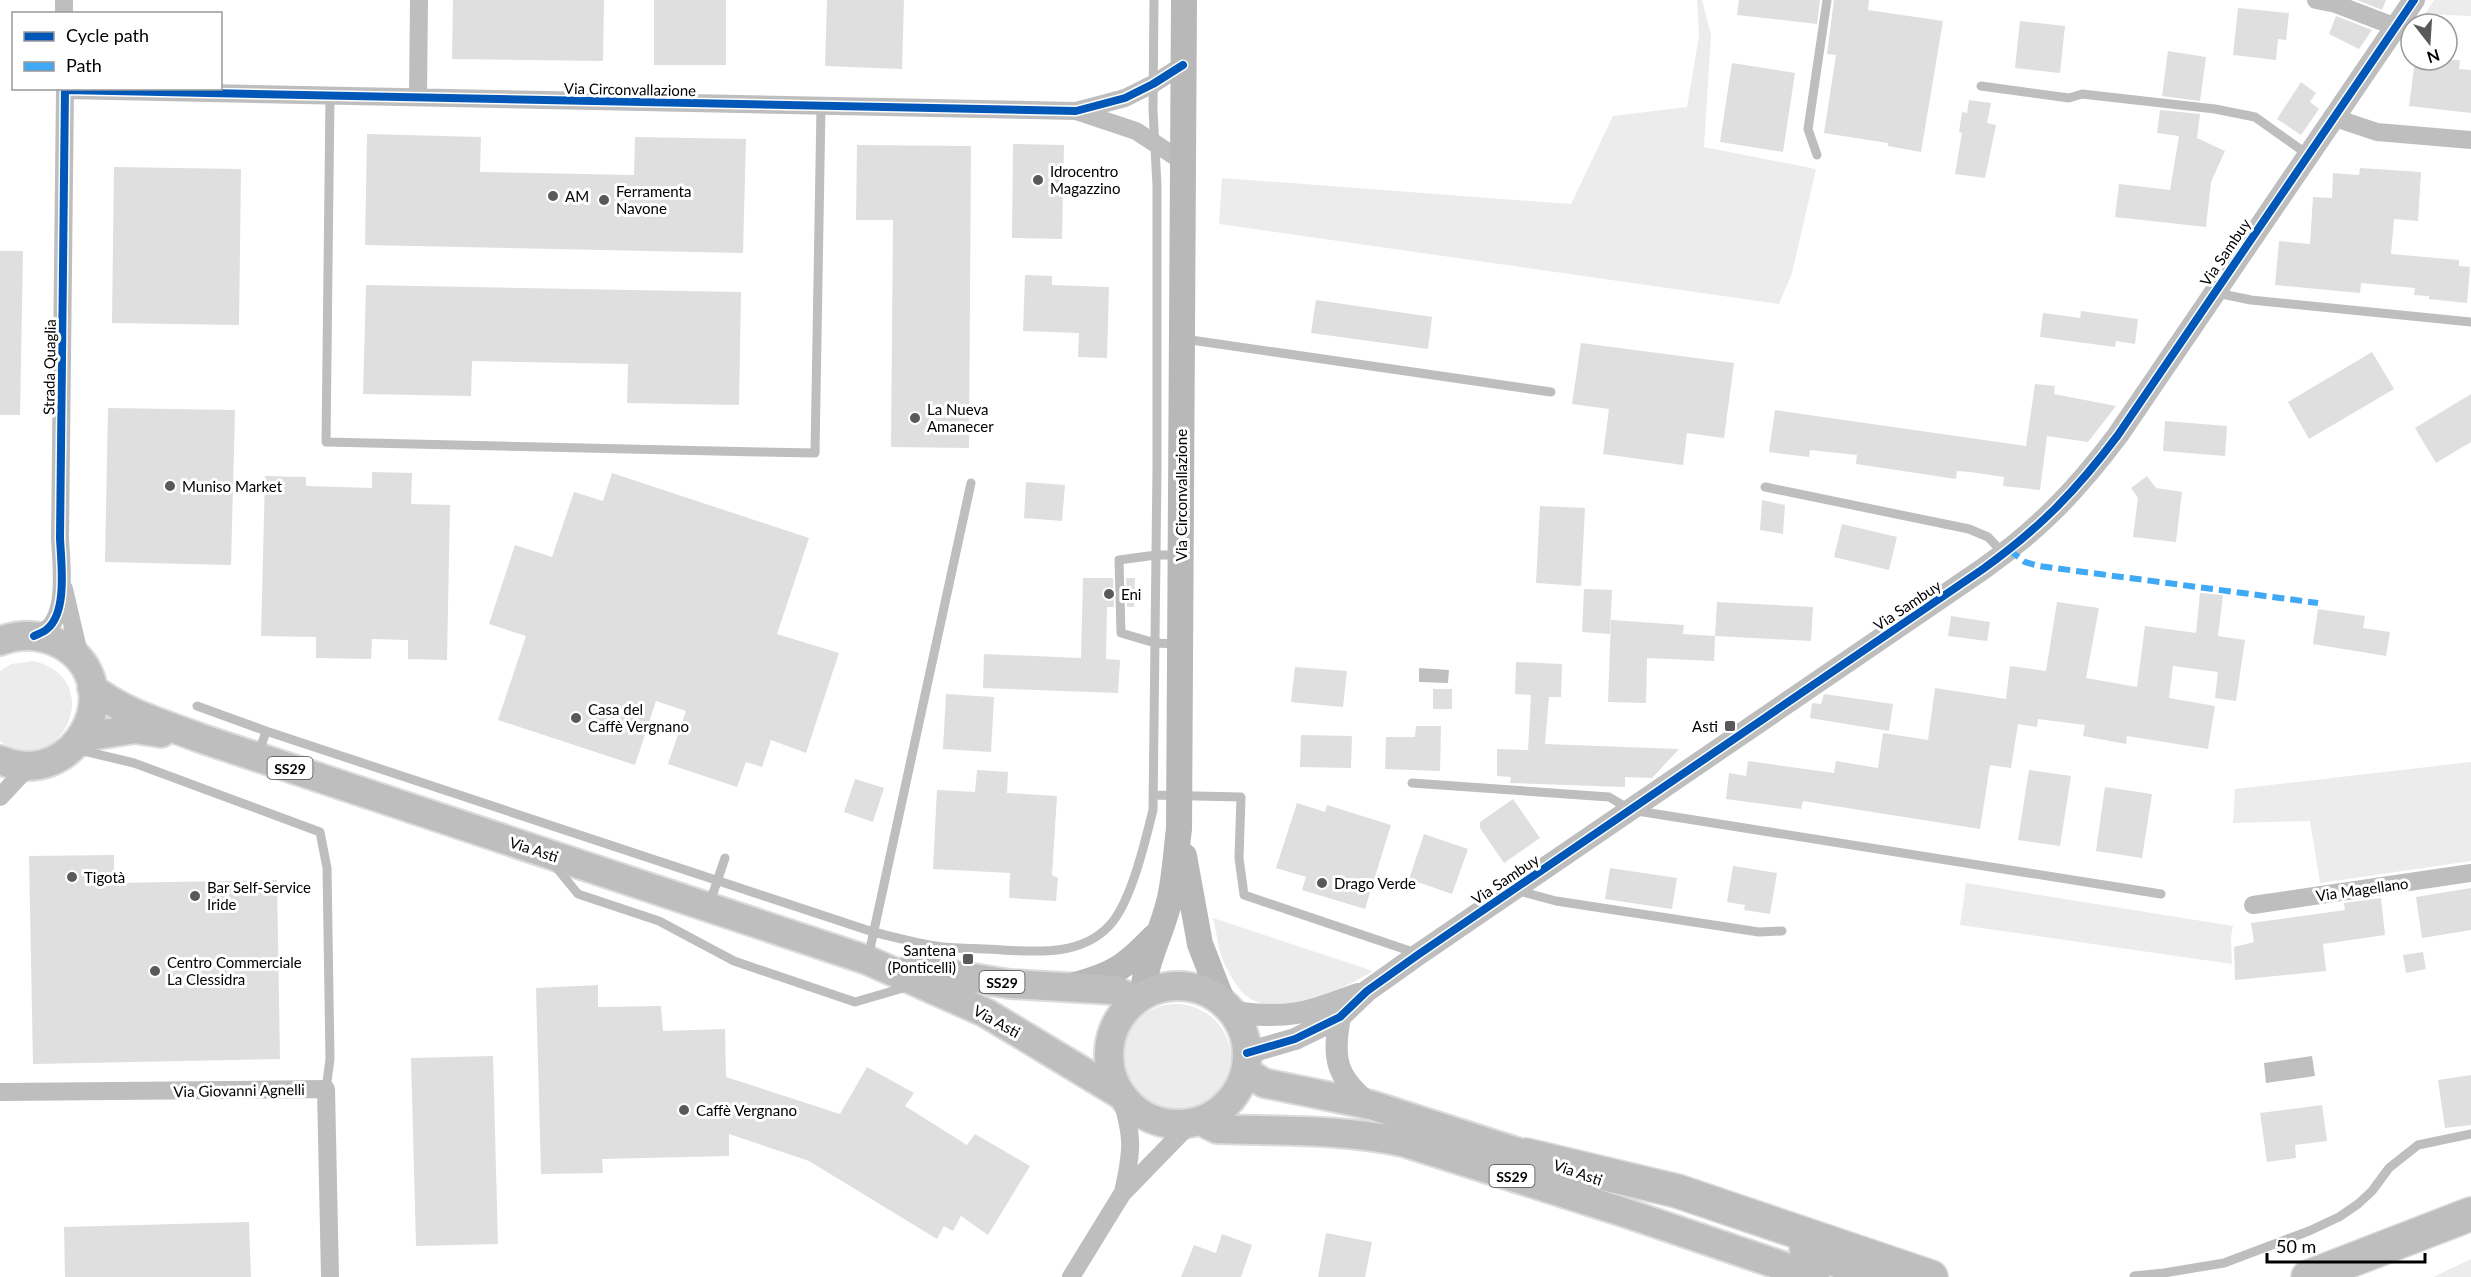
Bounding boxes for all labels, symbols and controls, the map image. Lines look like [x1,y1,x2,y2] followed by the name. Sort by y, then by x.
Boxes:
[12,12,222,90] legend
[2399,12,2459,72] north arrow
[66,24,149,46] text: Cycle path
[2425,46,2442,68] text: N
[66,54,102,76] text: Path
[564,79,696,99] street label: Via Circonvallazione
[1050,162,1120,197] place label: Idrocentro Magazzino
[1031,173,1045,187] marker: Idrocentro Magazzino
[616,182,691,217] place label: Ferramenta Navone
[565,187,589,205] place label: AM
[546,189,560,203] marker: AM
[597,193,611,207] marker: Ferramenta Navone
[2196,215,2254,289] street label: Via Sambuy
[39,319,59,415] street label: Strada Quaglia
[927,400,994,435] place label: La Nueva Amanecer
[908,411,922,425] marker: La Nueva Amanecer
[1172,429,1190,561] street label: Via Circonvallazione
[182,477,283,495] place label: Muniso Market
[163,479,177,493] marker: Muniso Market
[1870,576,1944,634] street label: Via Sambuy
[1121,585,1141,603] place label: Eni
[1102,587,1116,601] marker: Eni
[588,700,689,735] place label: Casa del Caffè Vergnano
[569,711,583,725] marker: Casa del Caffè Vergnano
[1692,717,1718,735] place label: Asti
[1723,719,1737,733] marker: Asti
[268,757,312,779] road number: SS29
[507,833,561,865] street label: Via Asti
[1468,850,1542,908] street label: Via Sambuy
[84,868,125,886] place label: Tigotà
[65,870,79,884] marker: Tigotà
[1334,874,1416,892] place label: Drago Verde
[2315,874,2409,904] street label: Via Magellano
[1315,876,1329,890] marker: Drago Verde
[207,878,311,913] place label: Bar Self-Service Iride
[188,889,202,903] marker: Bar Self-Service Iride
[888,941,956,976] place label: Santena (Ponticelli)
[961,952,975,966] marker: Santena (Ponticelli)
[167,953,302,988] place label: Centro Commerciale La Clessidra
[148,964,162,978] marker: Centro Commerciale La Clessidra
[980,971,1024,993] road number: SS29
[971,1001,1023,1041] street label: Via Asti
[173,1080,305,1100] street label: Via Giovanni Agnelli
[696,1101,797,1119] place label: Caffè Vergnano
[677,1103,691,1117] marker: Caffè Vergnano
[1551,1155,1605,1189] street label: Via Asti
[1490,1165,1534,1187] road number: SS29
[2267,1226,2424,1264] scale bar
[2276,1235,2316,1257] text: 50 m

